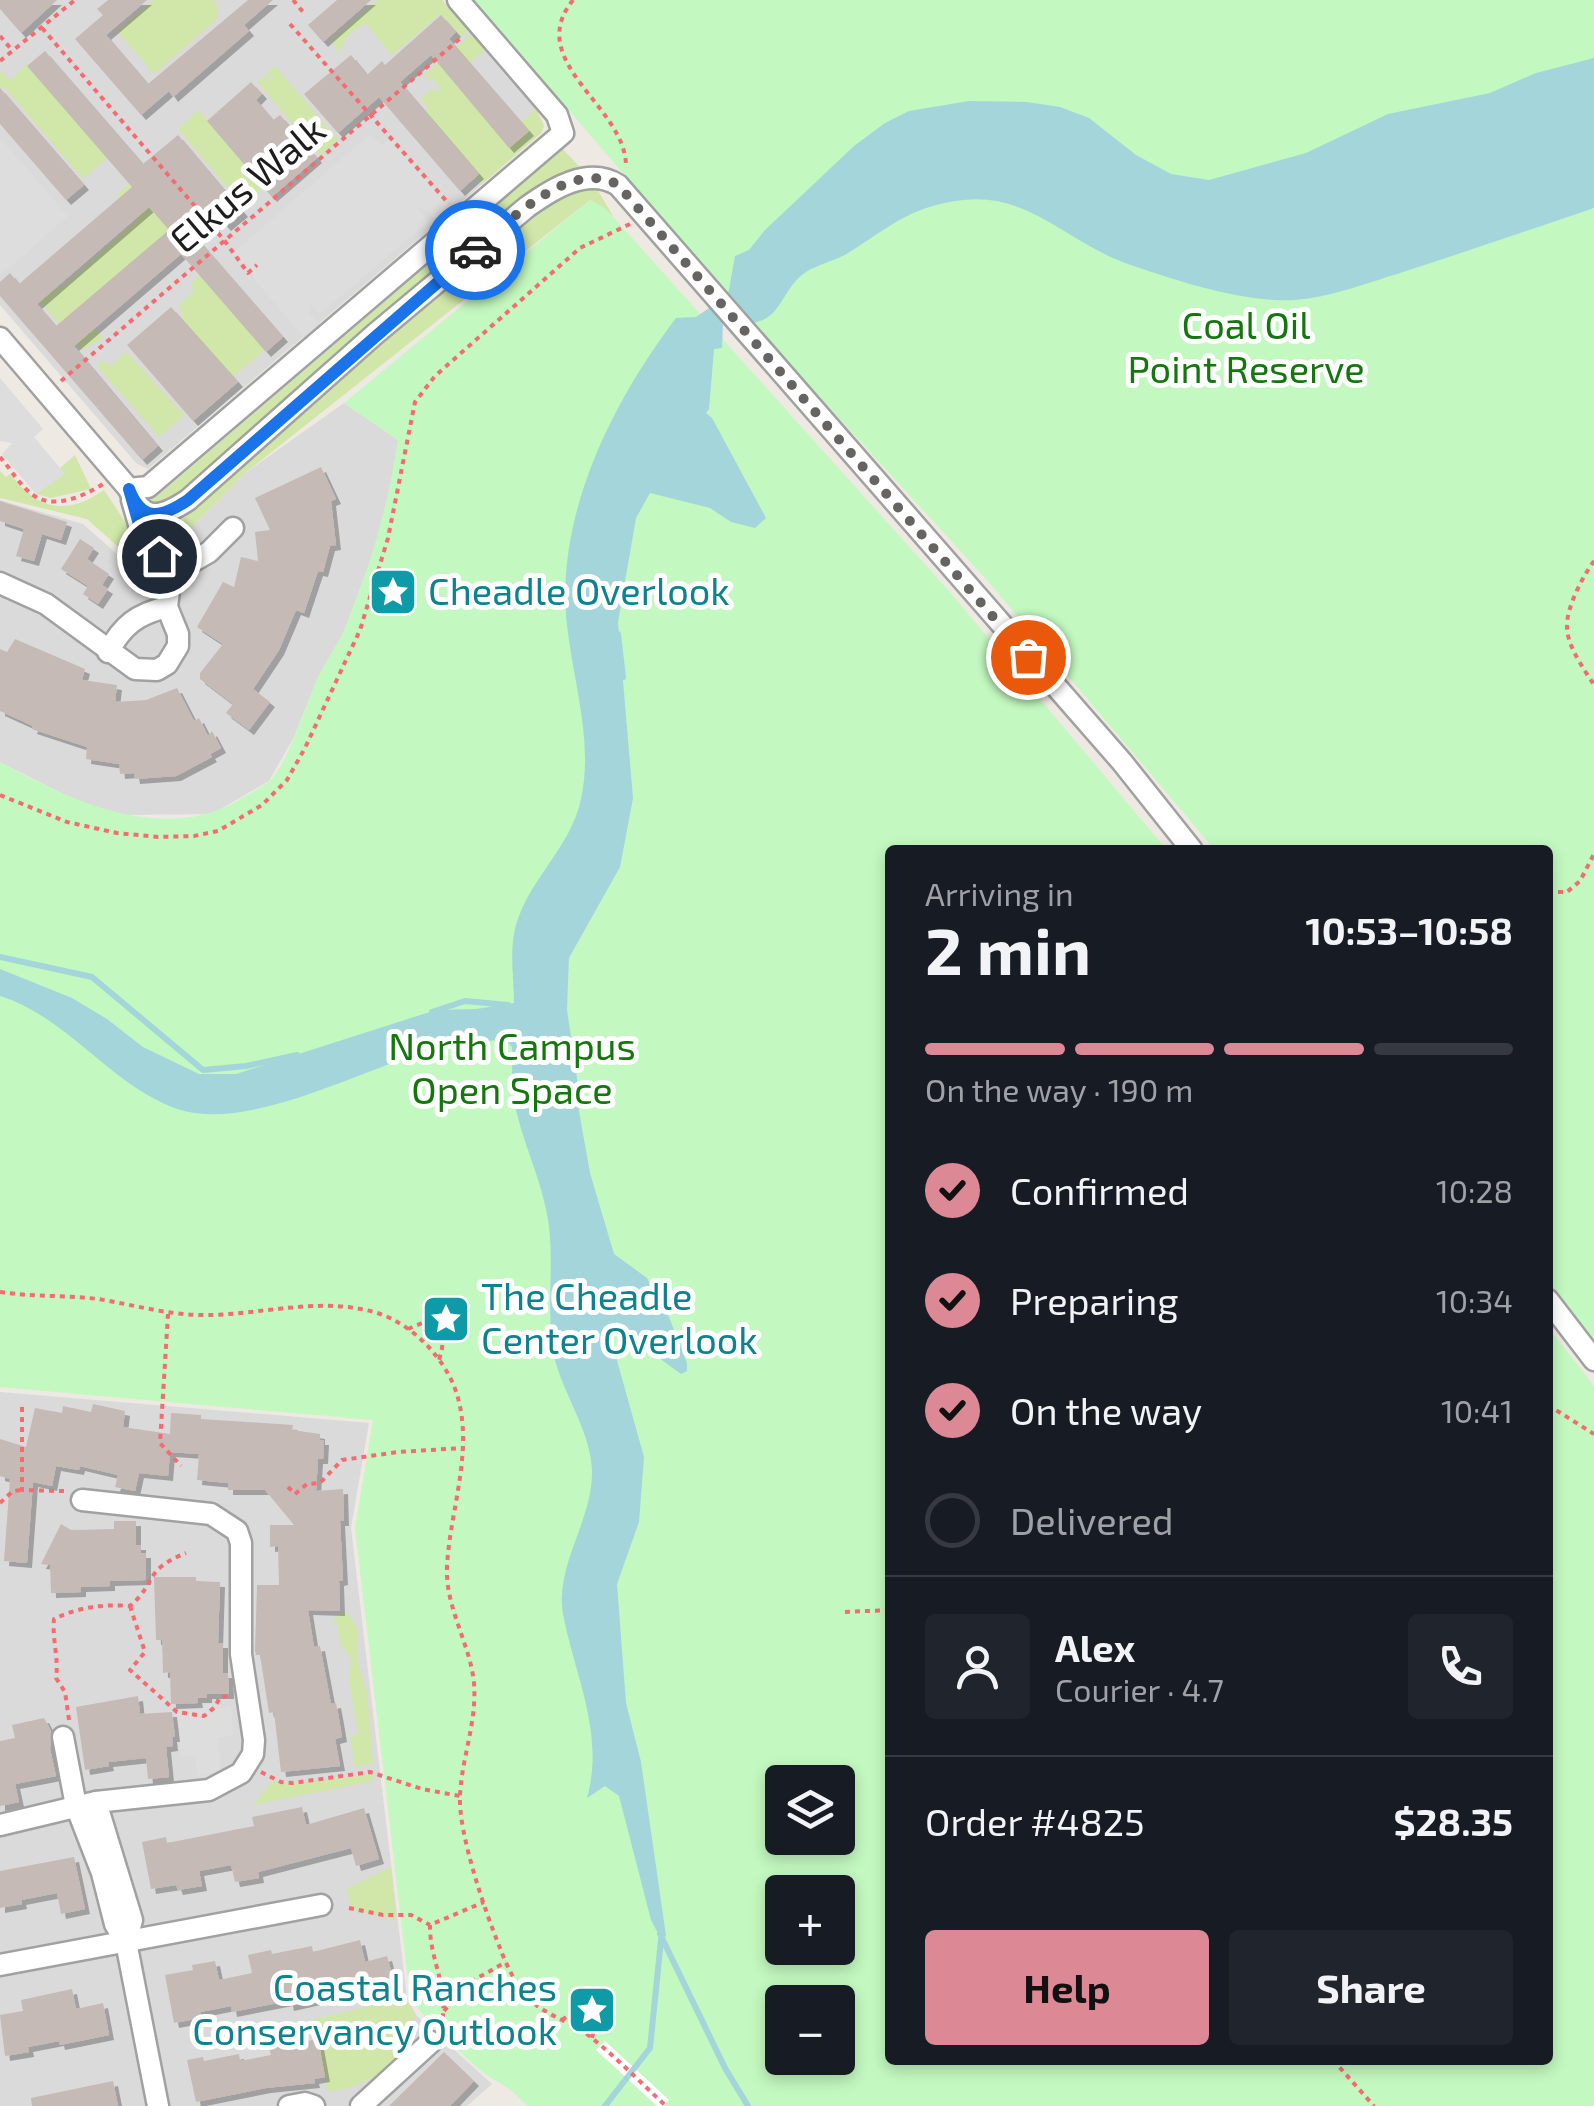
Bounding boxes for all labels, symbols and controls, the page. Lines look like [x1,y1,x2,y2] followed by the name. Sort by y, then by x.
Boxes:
[160,105,333,261] street label: Elkus Walk
[425,200,525,300] courier
[448,223,503,278] icon: car
[1127,301,1365,391] park label: Coal Oil Point Reserve
[117,514,202,599] pin
[132,529,187,584] icon: home
[367,566,419,618] place icon: Cheadle Overlook
[428,567,730,613] place label: Cheadle Overlook
[986,615,1071,700] pin
[1001,630,1056,685] icon: bag
[925,874,1074,912] text: Arriving in
[1305,907,1513,953] text: 10:53–10:58
[925,910,1091,988] text: 2 min
[388,1022,636,1112] park label: North Campus Open Space
[925,1070,1193,1108] text: On the way · 190 m
[925,1163,980,1218] icon: check
[1010,1167,1189,1213] text: Confirmed
[1436,1171,1513,1209] text: 10:28
[481,1272,758,1362] place label: The Cheadle Center Overlook
[925,1273,980,1328] icon: check
[1010,1277,1178,1323] text: Preparing
[1436,1281,1513,1319] text: 10:34
[420,1293,472,1345] place icon: The Cheadle Center Overlook
[925,1383,980,1438] icon: check
[1010,1387,1202,1433] text: On the way
[1441,1391,1513,1429] text: 10:41
[1010,1497,1174,1543] text: Delivered
[925,1614,1030,1719] button: person
[1408,1614,1513,1719] button: phone
[1055,1624,1135,1670] text: Alex
[1055,1670,1224,1708] text: Courier · 4.7
[765,1765,855,2075] map controls
[765,1765,855,1855] button: layers
[925,1798,1145,1844] text: Order #4825
[1393,1798,1513,1844] text: $28.35
[765,1875,855,1965] button: +
[925,1930,1209,2045] button: Help
[1229,1930,1513,2045] button: Share
[192,1963,557,2053] place label: Coastal Ranches Conservancy Outlook
[566,1984,618,2036] place icon: Coastal Ranches Conservancy Outlook
[765,1985,855,2075] button: −

